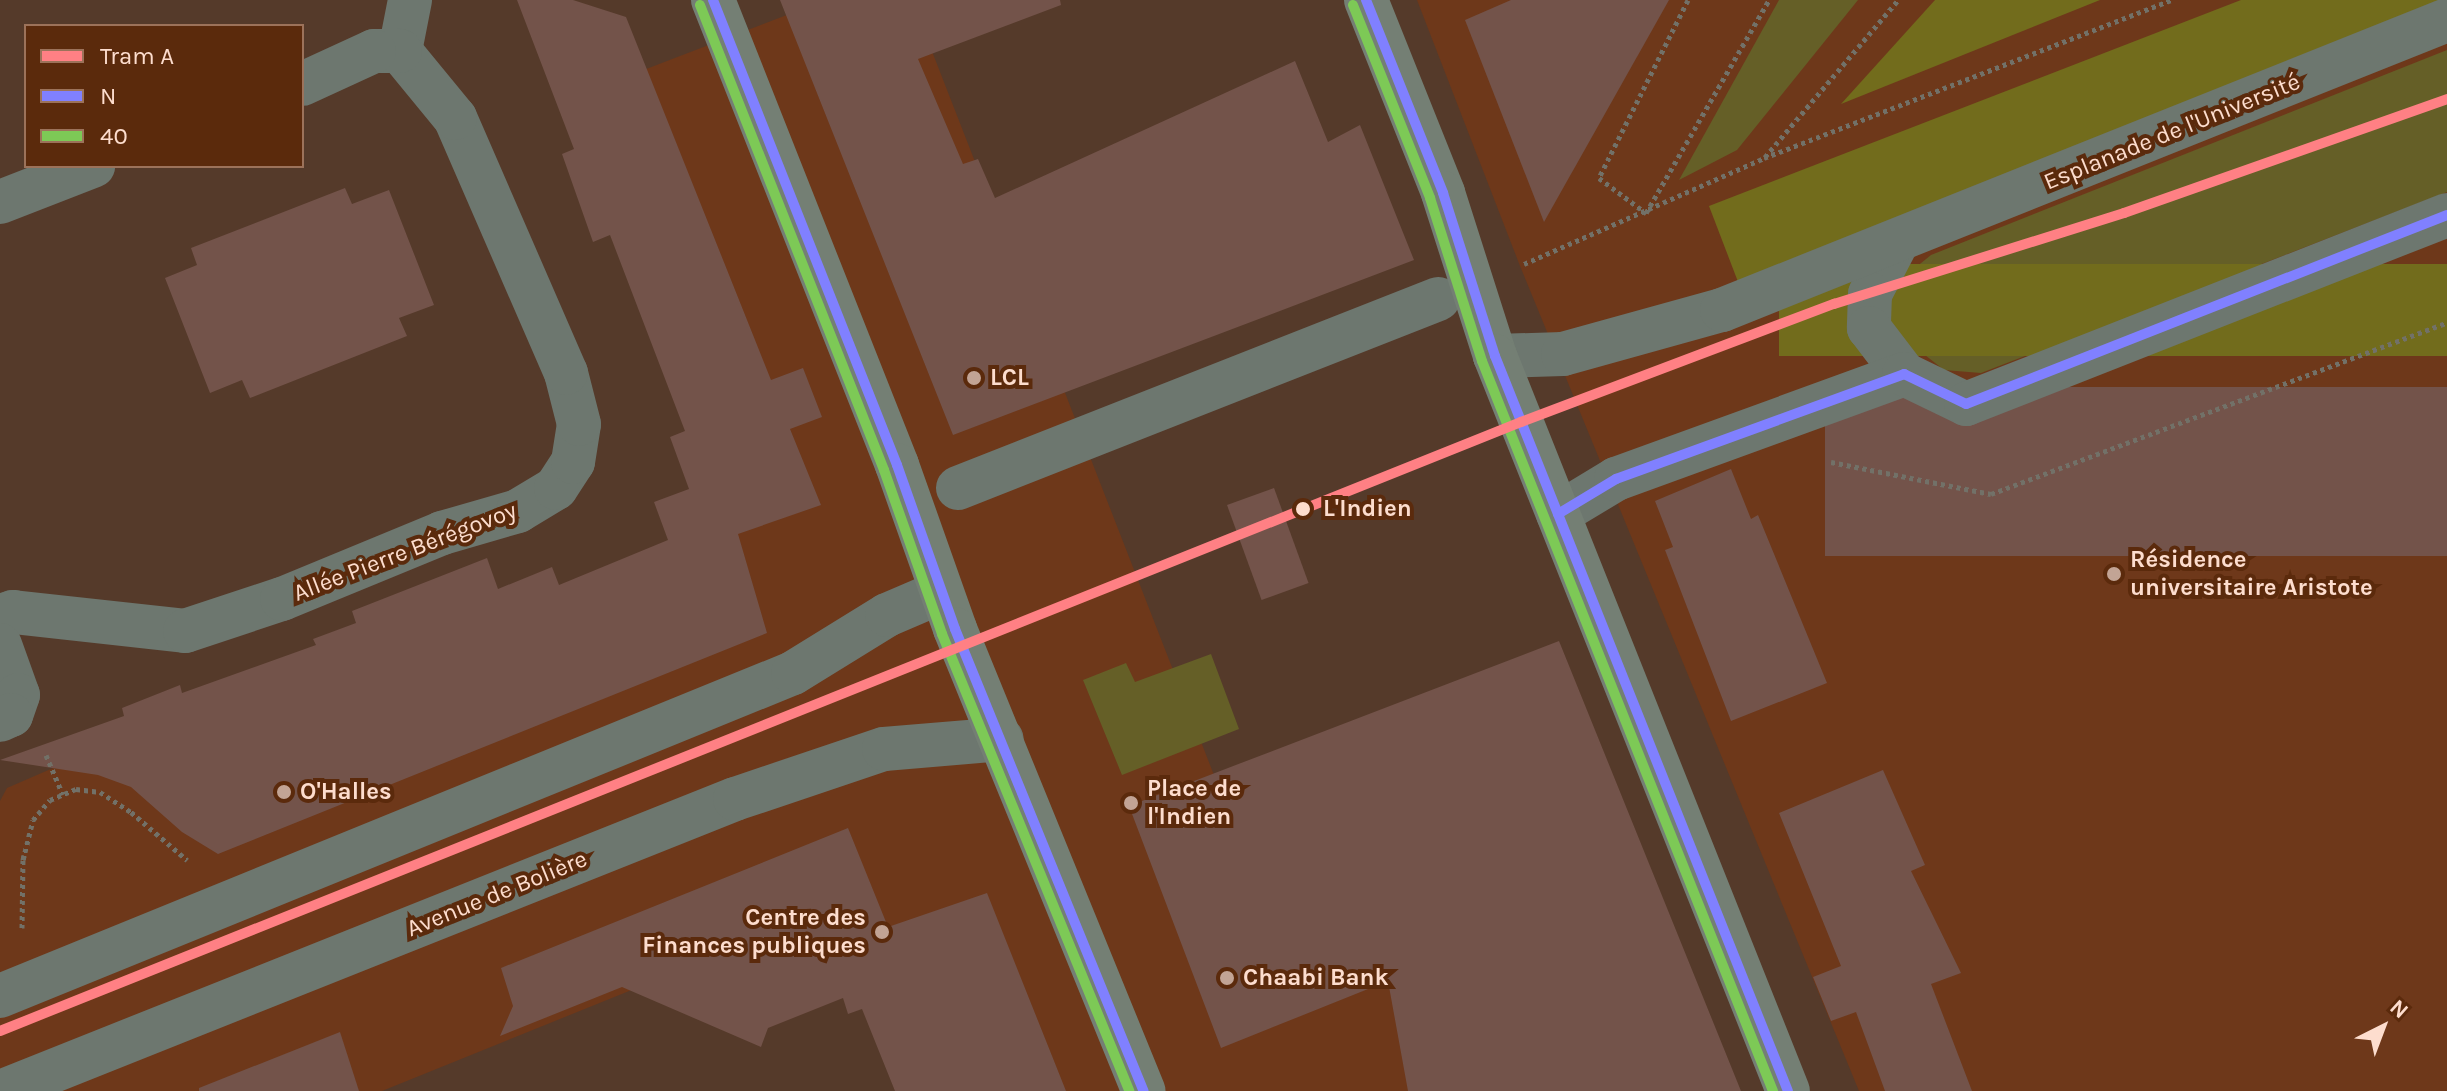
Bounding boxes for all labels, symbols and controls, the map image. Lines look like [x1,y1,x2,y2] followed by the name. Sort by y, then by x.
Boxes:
[24,24,304,168] legend
[100,42,174,70] text: Tram A
[2040,67,2304,197] street label: Esplanade de l'Université
[100,82,116,110] text: N
[100,122,128,150] text: 40
[990,364,1029,392] place label: LCL
[965,369,983,387] marker: LCL
[1323,495,1412,523] place label: L'Indien
[289,496,521,608] street label: Allée Pierre Bérégovoy
[1290,496,1316,522] marker: L'Indien
[2130,546,2373,602] place label: Résidence universitaire Aristote
[2105,565,2123,583] marker: Résidence universitaire Aristote
[1147,775,1241,831] place label: Place de l'Indien
[300,778,392,806] place label: O'Halles
[275,783,293,801] marker: O'Halles
[1122,794,1140,812] marker: Place de l'Indien
[403,845,591,943] street label: Avenue de Bolière
[642,904,866,960] place label: Centre des Finances publiques
[873,923,891,941] marker: Centre des Finances publiques
[1243,964,1389,992] place label: Chaabi Bank
[1218,969,1236,987] marker: Chaabi Bank
[2343,987,2423,1067] north arrow
[2384,994,2414,1024] text: N

